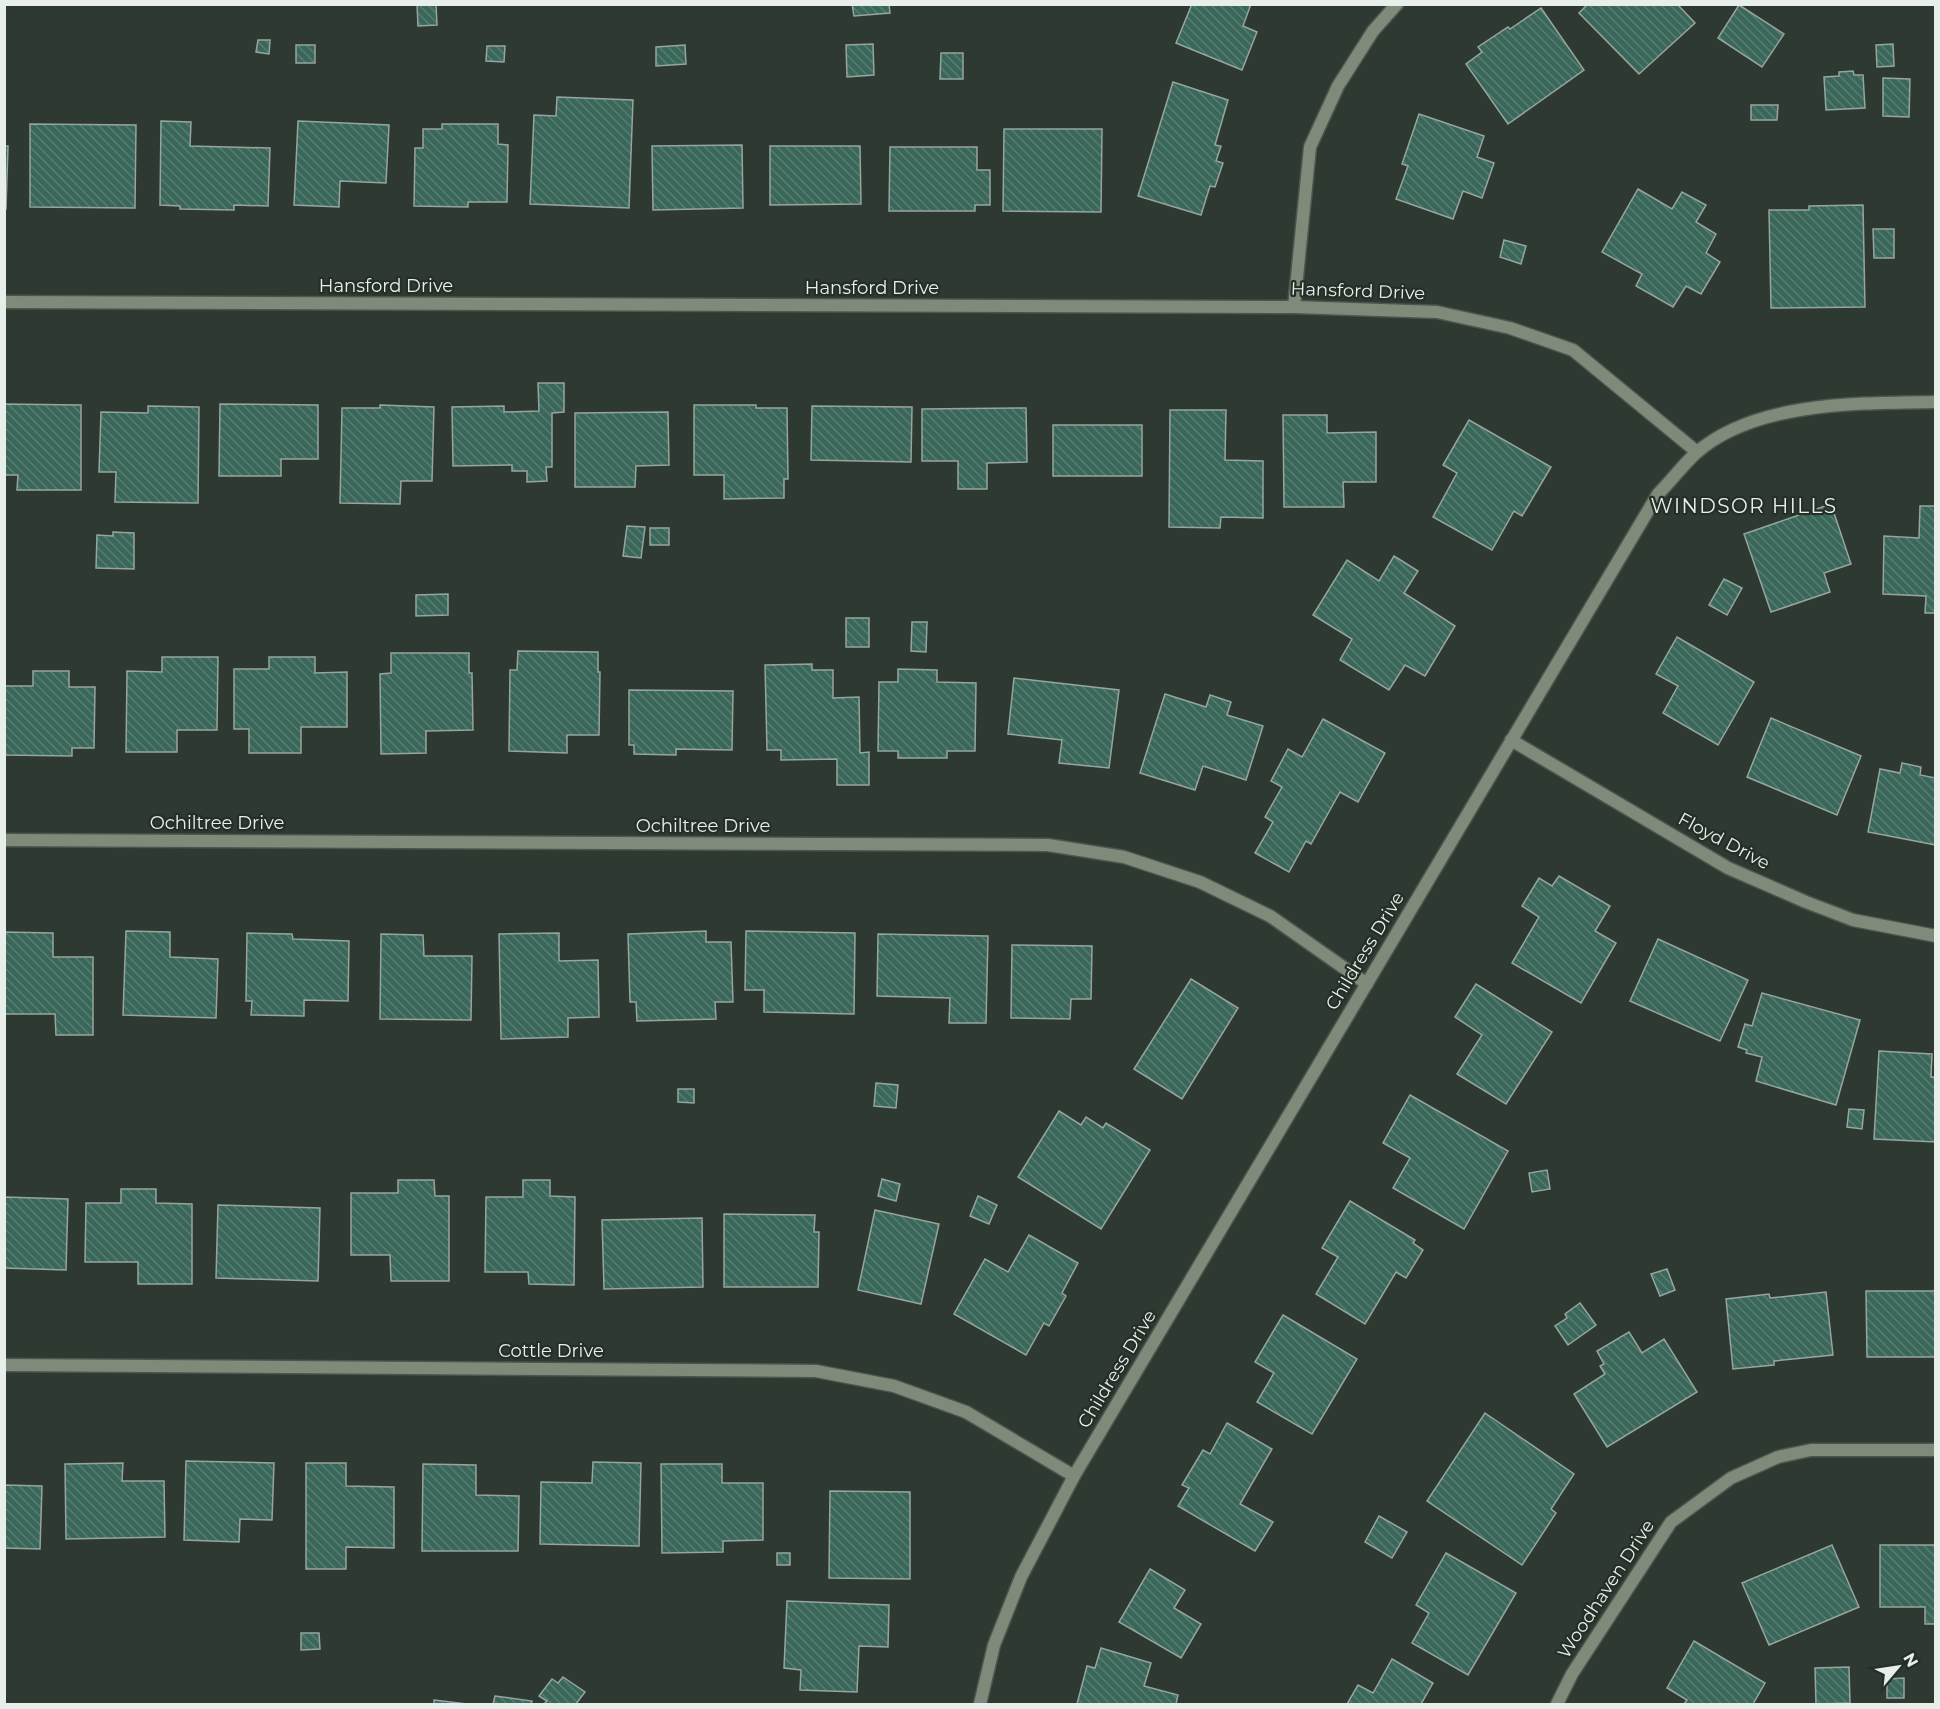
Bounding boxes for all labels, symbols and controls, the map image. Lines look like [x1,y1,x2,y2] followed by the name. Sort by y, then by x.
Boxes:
[319,275,453,297] street label: Hansford Drive
[805,277,939,299] street label: Hansford Drive
[1290,278,1426,304] street label: Hansford Drive
[1650,494,1838,518] district label: WINDSOR HILLS
[1674,808,1774,874] street label: Floyd Drive
[150,812,284,834] street label: Ochiltree Drive
[636,815,770,837] street label: Ochiltree Drive
[1321,888,1409,1014] street label: Childress Drive
[1073,1306,1161,1432] street label: Childress Drive
[498,1340,604,1362] street label: Cottle Drive
[1553,1515,1659,1662] street label: Woodhaven Drive
[1868,1637,1928,1697] north arrow
[1899,1650,1922,1670] text: N

